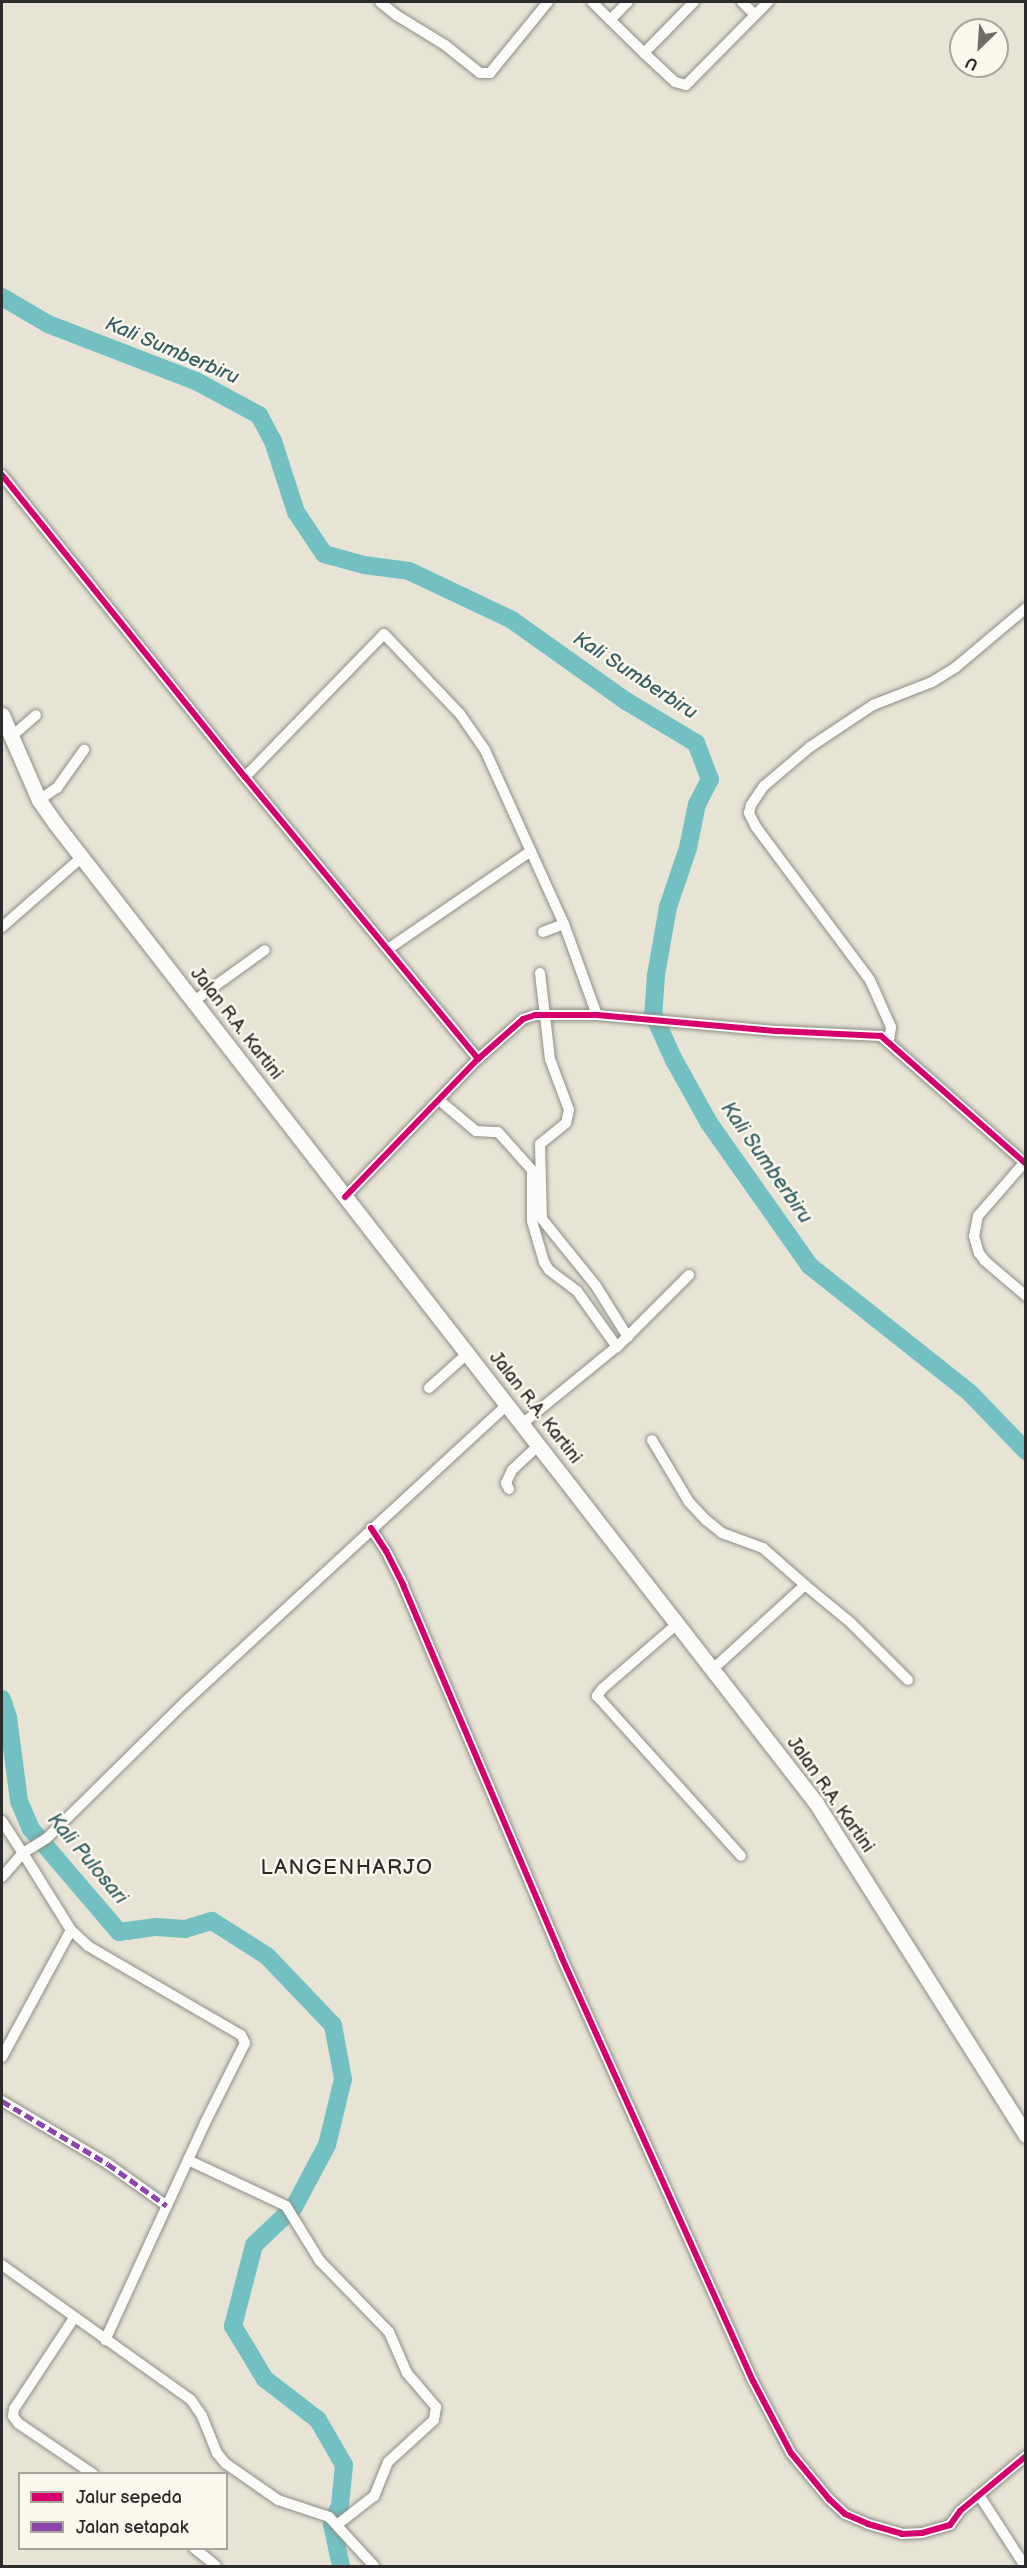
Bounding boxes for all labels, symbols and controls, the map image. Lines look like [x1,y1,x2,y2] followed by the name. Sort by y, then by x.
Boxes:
[949,18,1009,78] north arrow
[963,52,981,74] text: U
[101,312,243,390] water label: Kali Sumberbiru
[568,627,702,725] water label: Kali Sumberbiru
[186,964,286,1084] street label: Jalan R.A. Kartini
[715,1097,817,1229] water label: Kali Sumberbiru
[485,1348,585,1468] street label: Jalan R.A. Kartini
[782,1733,878,1857] street label: Jalan R.A. Kartini
[42,1809,132,1909] water label: Kali Pulosari
[261,1855,433,1881] district label: LANGENHARJO
[18,2472,228,2550] legend
[76,2487,182,2508] text: Jalur sepeda
[76,2517,189,2538] text: Jalan setapak

